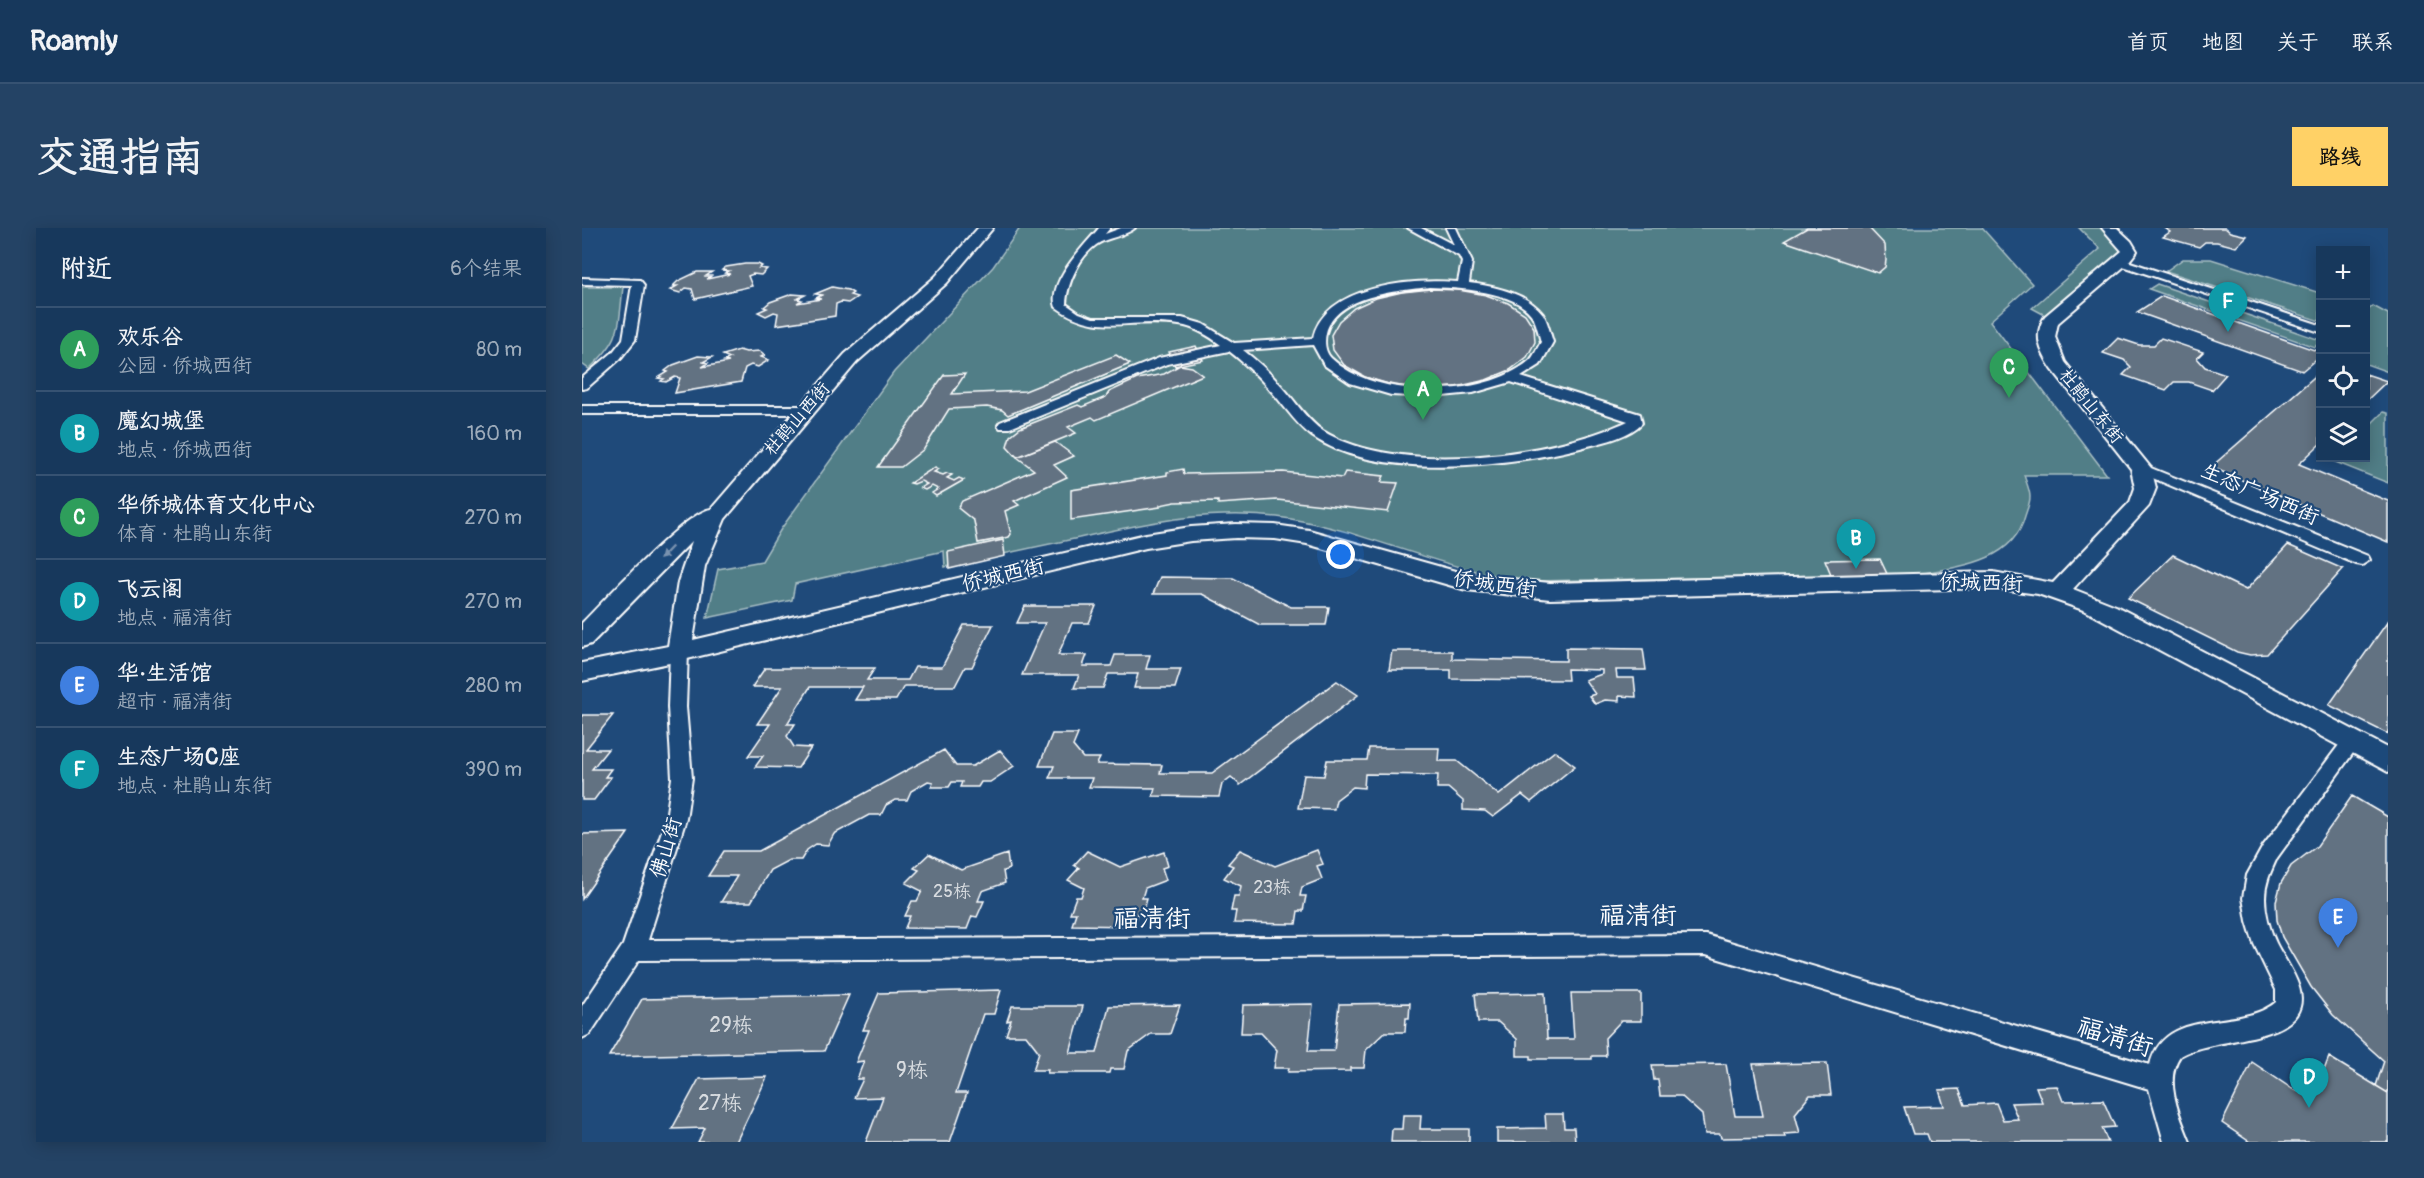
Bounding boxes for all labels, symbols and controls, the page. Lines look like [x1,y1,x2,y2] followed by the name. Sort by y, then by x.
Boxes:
[30,24,118,59] text: Roamly
[2127,29,2169,56] text: 首页
[2202,29,2244,56] text: 地图
[2277,29,2319,56] text: 关于
[2352,29,2394,56] text: 联系
[2292,127,2388,186] button: 路线
[36,132,204,184] text: 交通指南
[2316,246,2370,462] map controls
[2316,246,2370,300] button: +
[60,253,112,285] text: 附近
[450,256,522,281] text: 6个结果
[2208,282,2248,332] pin: F
[2316,300,2370,354] button: −
[117,323,183,351] text: 欢乐谷
[73,337,86,362] text: A
[476,337,522,362] text: 80 m
[1990,348,2028,398] pin: C
[117,353,252,378] text: 公园 · 侨城西街
[2316,354,2370,408] button: locate
[2054,364,2128,448] street label: 杜鹃山东街
[1404,370,1442,420] pin: A
[759,377,835,461] street label: 杜鹃山西街
[117,407,205,435] text: 魔幻城堡
[2316,408,2370,462] button: layers
[74,421,85,446] text: B
[467,421,522,446] text: 160 m
[117,437,252,462] text: 地点 · 侨城西街
[2197,457,2323,531] street label: 生态广场西街
[117,491,315,519] text: 华侨城体育文化中心
[73,505,86,530] text: C
[464,505,522,530] text: 270 m
[1836,520,1876,569] pin: B
[117,521,272,546] text: 体育 · 杜鹃山东街
[1326,540,1355,569] your location
[660,545,674,559] one-way arrow
[959,552,1047,598] street label: 侨城西街
[1452,565,1538,603] street label: 侨城西街
[1939,568,2023,598] street label: 侨城西街
[117,575,183,603] text: 飞云阁
[73,589,86,614] text: D
[464,589,522,614] text: 270 m
[117,605,232,630] text: 地点 · 福清街
[117,659,212,687] text: 华·生活馆
[74,673,85,698] text: E
[465,673,522,698] text: 280 m
[117,689,232,714] text: 超市 · 福清街
[117,743,241,771] text: 生态广场C座
[73,757,86,782] text: F
[465,757,522,782] text: 390 m
[117,773,272,798] text: 地点 · 杜鹃山东街
[644,814,688,882] street label: 佛山街
[1253,876,1291,899] house number: 23栋
[933,880,971,903] house number: 25栋
[2318,898,2358,948] pin: E
[1599,900,1677,932] street label: 福清街
[1113,903,1191,935] street label: 福清街
[2073,1010,2157,1064] street label: 福清街
[709,1012,753,1039] house number: 29栋
[896,1057,928,1084] house number: 9栋
[2290,1058,2328,1108] pin: D
[698,1090,742,1117] house number: 27栋

